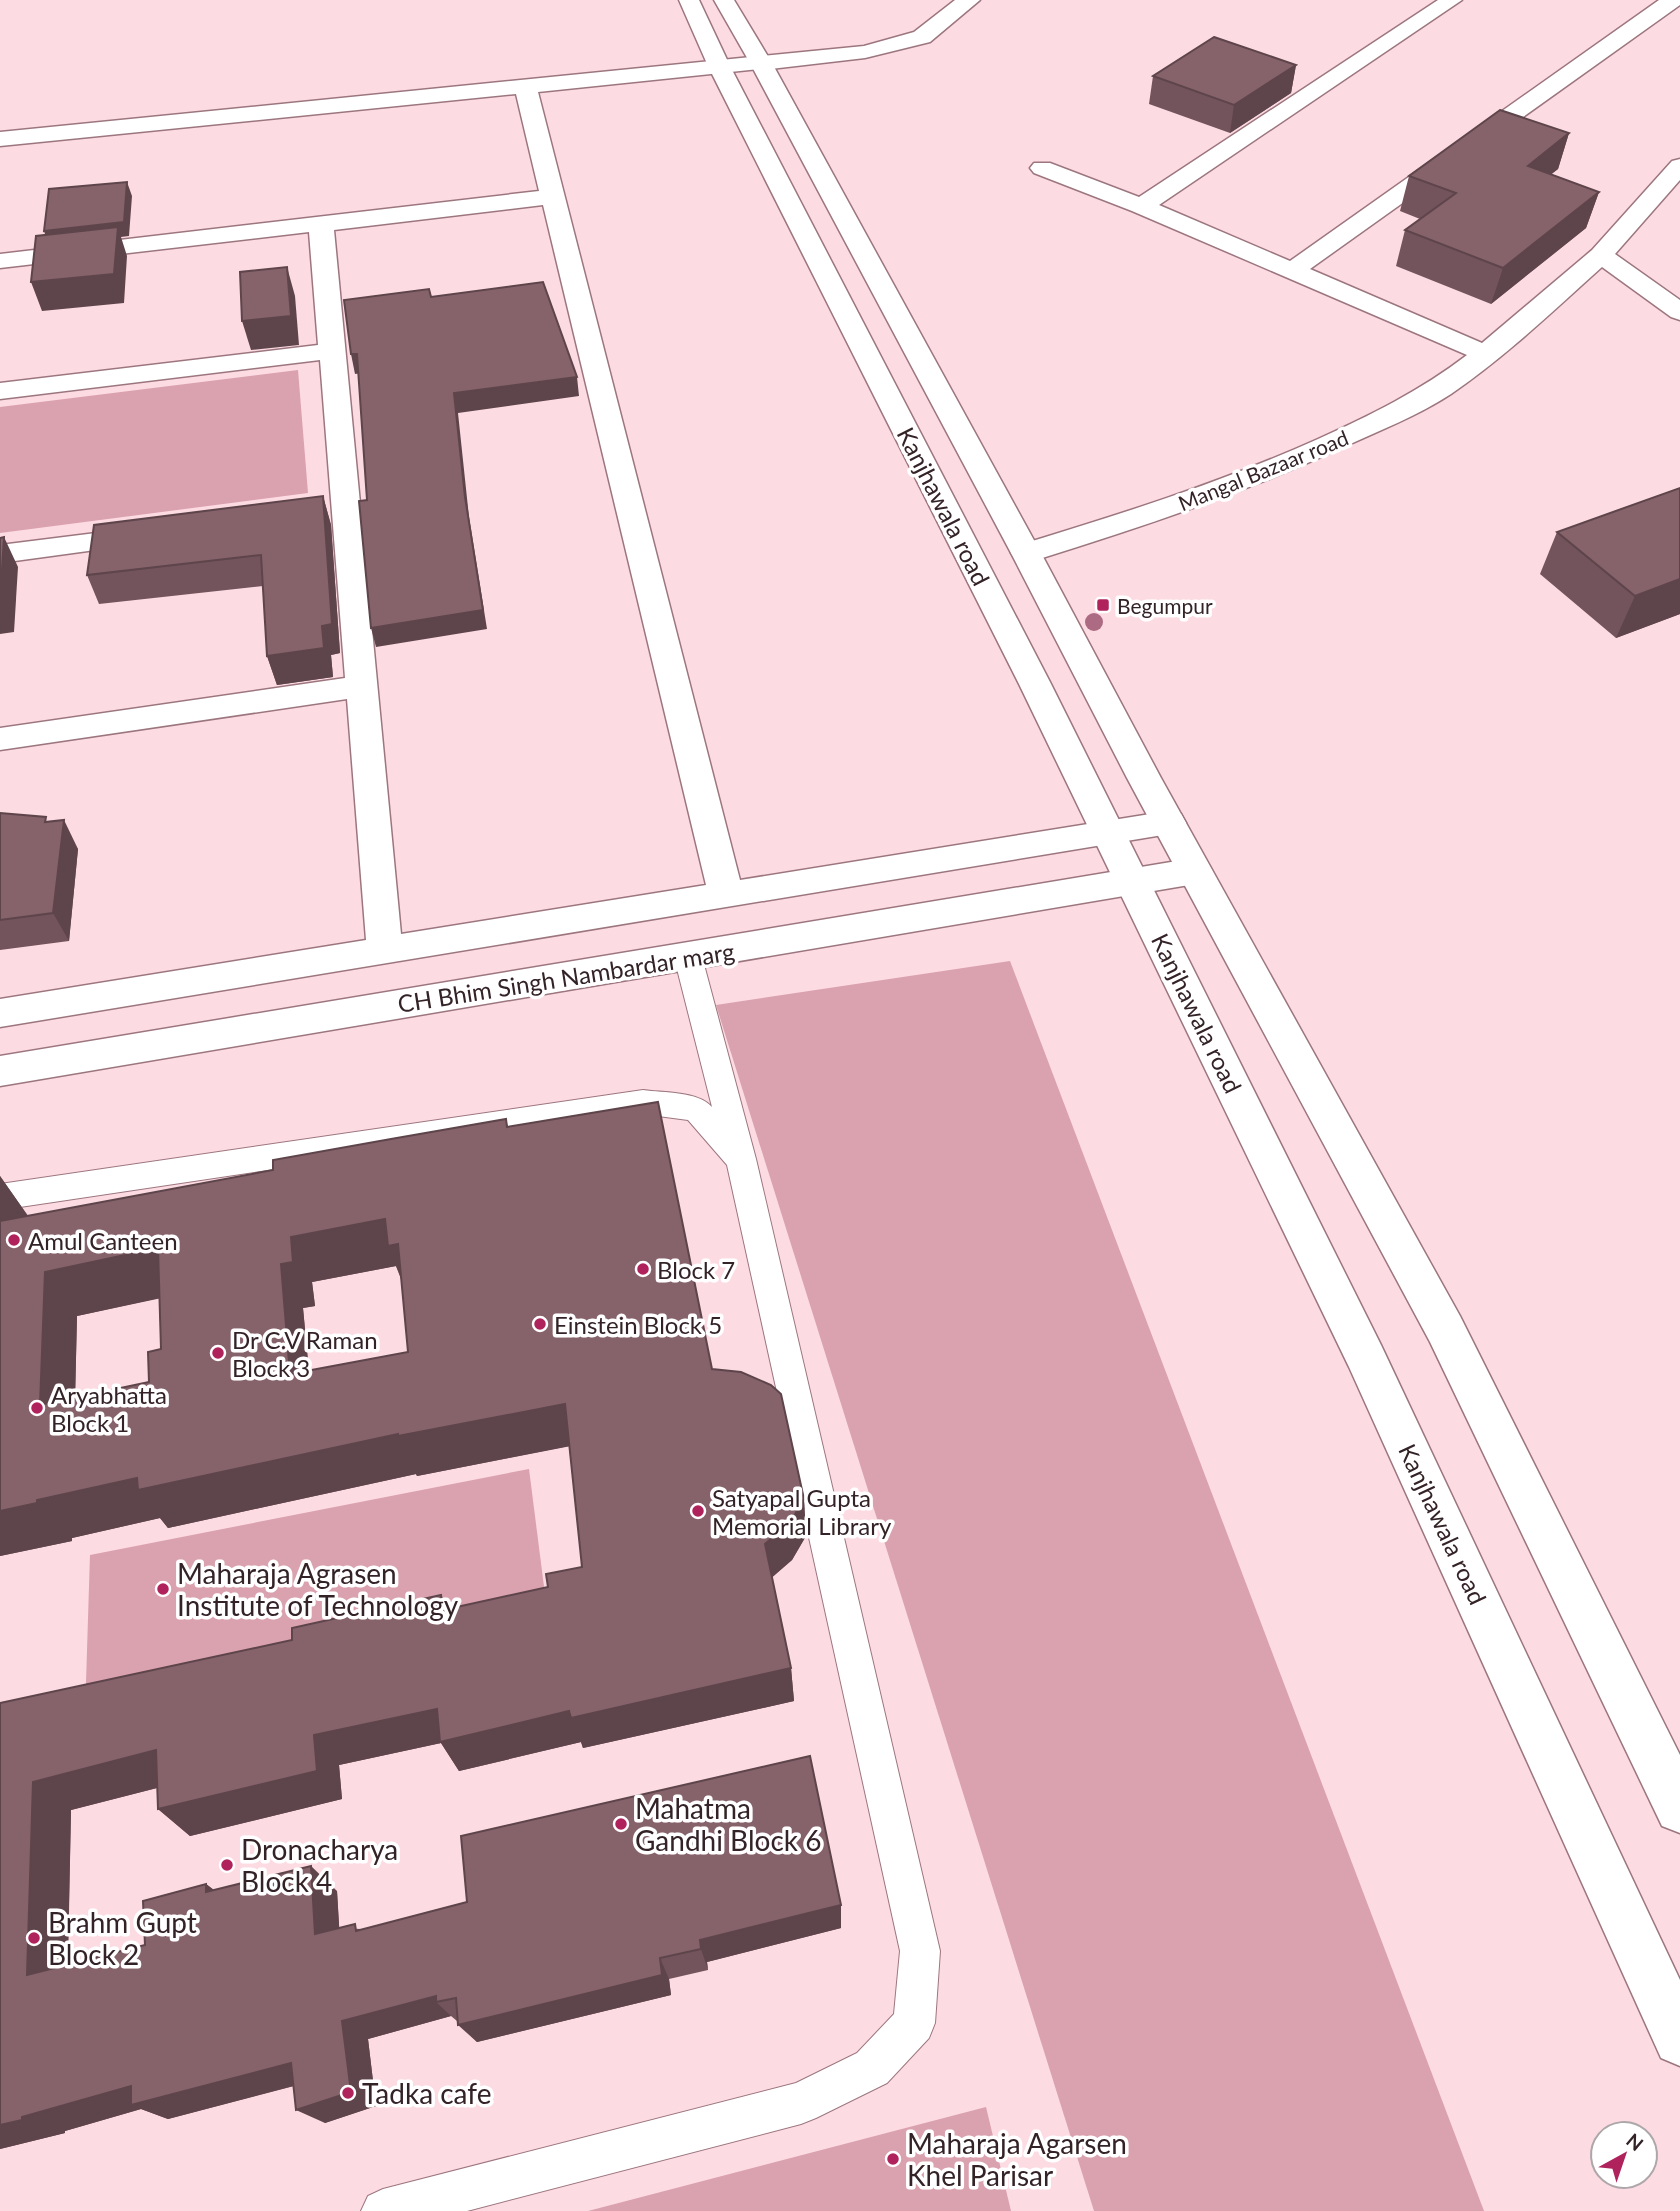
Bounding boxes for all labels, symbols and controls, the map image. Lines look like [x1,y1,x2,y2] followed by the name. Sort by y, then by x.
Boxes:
[892,422,996,590] street label: Kanjhawala road
[1174,424,1352,516] street label: Mangal Bazaar road
[1117,593,1213,618] place label: Begumpur
[1095,597,1111,613] marker: Begumpur
[1146,929,1248,1097] street label: Kanjhawala road
[396,936,736,1018] street label: CH Bhim Singh Nambardar marg
[28,1226,178,1255] place label: Amul Canteen
[6,1232,22,1248] marker: Amul Canteen
[657,1255,735,1284] place label: Block 7
[635,1261,651,1277] marker: Block 7
[554,1310,722,1339] place label: Einstein Block 5
[532,1316,548,1332] marker: Einstein Block 5
[232,1325,378,1382] place label: Dr C.V Raman Block 3
[210,1345,226,1361] marker: Dr C.V Raman Block 3
[51,1380,167,1437] place label: Aryabhatta Block 1
[29,1400,45,1416] marker: Aryabhatta Block 1
[1393,1439,1493,1609] street label: Kanjhawala road
[712,1483,892,1540] place label: Satyapal Gupta Memorial Library
[690,1503,706,1519] marker: Satyapal Gupta Memorial Library
[177,1556,459,1622] place label: Maharaja Agrasen Institute of Technology
[155,1581,171,1597] marker: Maharaja Agrasen Institute of Technology
[635,1791,821,1857] place label: Mahatma Gandhi Block 6
[613,1816,629,1832] marker: Mahatma Gandhi Block 6
[241,1832,398,1898] place label: Dronacharya Block 4
[219,1857,235,1873] marker: Dronacharya Block 4
[48,1905,197,1971] place label: Brahm Gupt Block 2
[26,1930,42,1946] marker: Brahm Gupt Block 2
[362,2076,491,2110] place label: Tadka cafe
[340,2085,356,2101] marker: Tadka cafe
[1589,2120,1659,2190] north arrow
[907,2126,1127,2192] place label: Maharaja Agarsen Khel Parisar
[1622,2128,1648,2155] text: N
[885,2151,901,2167] marker: Maharaja Agarsen Khel Parisar

